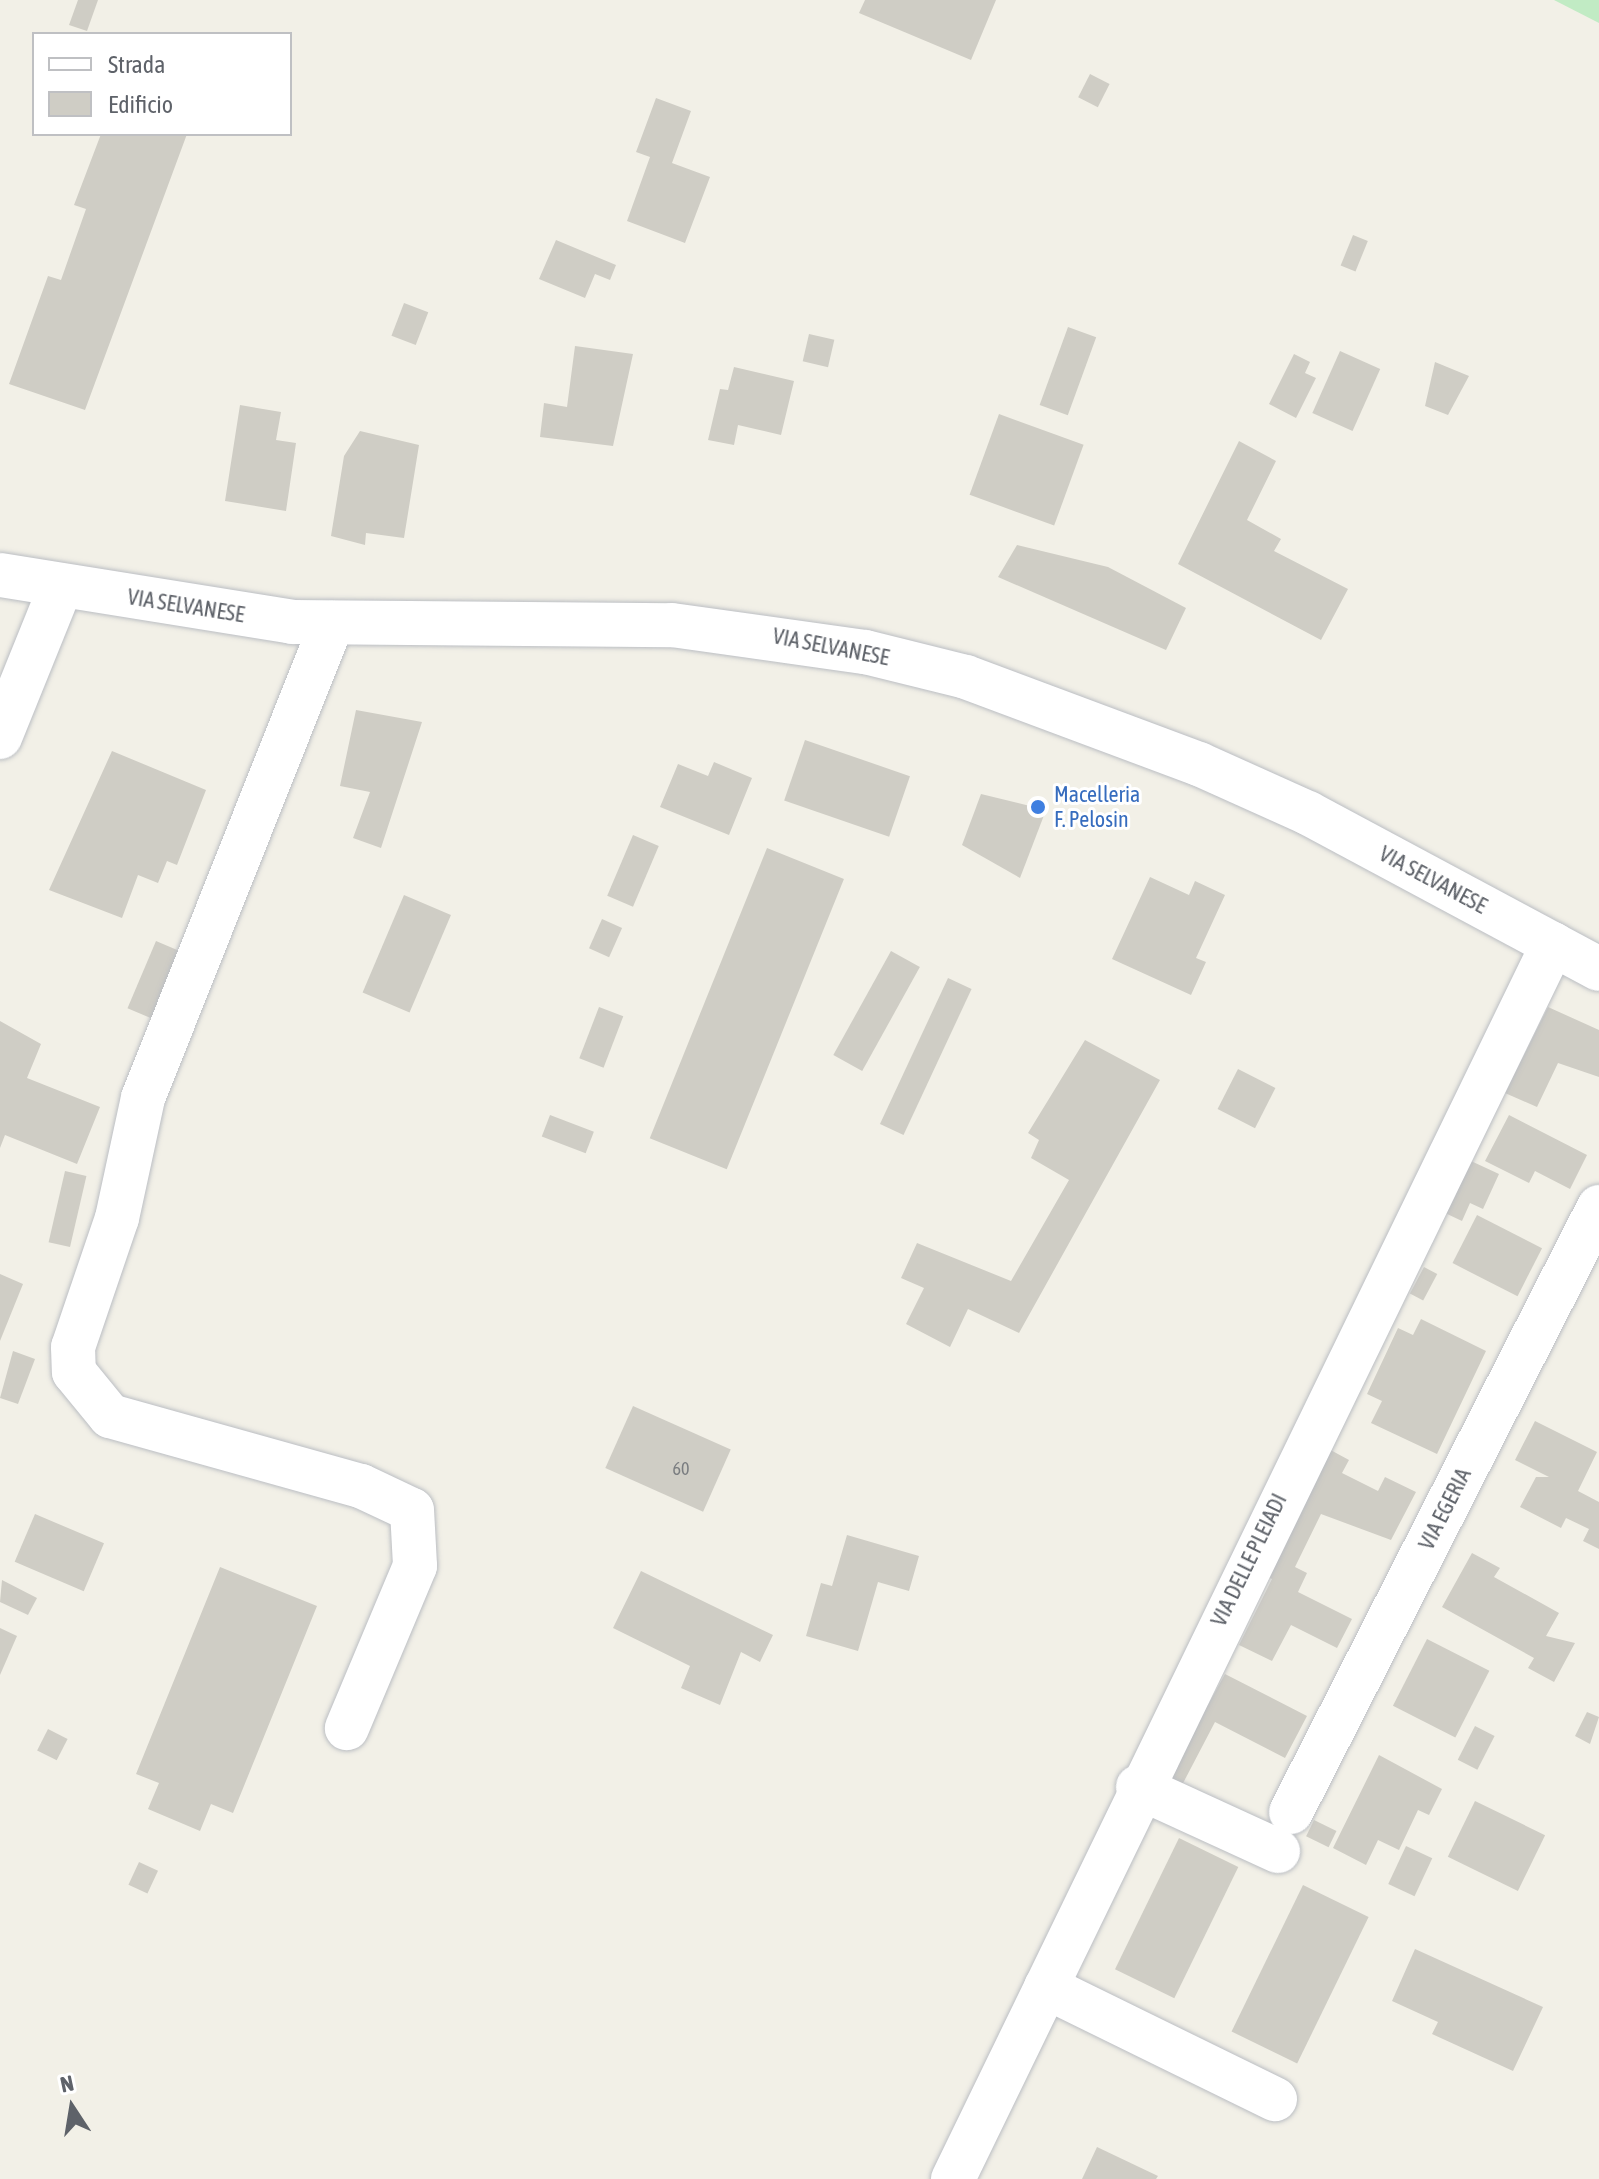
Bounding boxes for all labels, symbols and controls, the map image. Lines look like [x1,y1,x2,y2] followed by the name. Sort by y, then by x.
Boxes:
[32,32,292,136] legend
[108,51,165,78] text: Strada
[108,91,173,118] text: Edificio
[126,584,246,628] street label: VIA SELVANESE
[770,623,892,671] street label: VIA SELVANESE
[1054,781,1140,832] place label: Macelleria F. Pelosin
[1029,798,1047,816] marker: Macelleria F. Pelosin
[1375,841,1491,919] street label: VIA SELVANESE
[673,1458,689,1480] house number: 60
[1413,1464,1477,1554] street label: VIA EGERIA
[1206,1489,1292,1631] street label: VIA DELLE PLEIADI
[32,2067,112,2147] north arrow
[58,2069,76,2098] text: N

